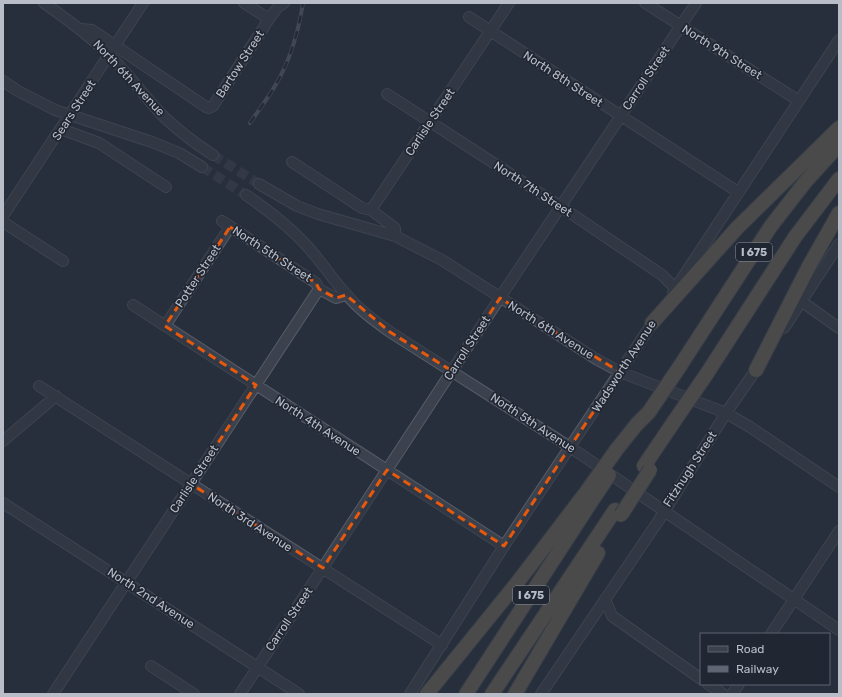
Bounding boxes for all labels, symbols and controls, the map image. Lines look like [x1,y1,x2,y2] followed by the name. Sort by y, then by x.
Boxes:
[679,22,765,82] street label: North 9th Street
[213,27,267,100] street label: Bartow Street
[90,37,168,119] street label: North 6th Avenue
[620,43,673,113] street label: Carroll Street
[521,48,606,110] street label: North 8th Street
[49,77,99,143] street label: Sears Street
[402,85,458,158] street label: Carlisle Street
[491,158,575,220] street label: North 7th Street
[230,223,314,285] street label: North 5th Street
[172,242,224,310] street label: Potter Street
[736,243,772,261] road number: I 675
[505,298,597,362] street label: North 6th Avenue
[441,313,493,383] street label: Carroll Street
[589,317,659,415] street label: Wadsworth Avenue
[488,390,578,456] street label: North 5th Avenue
[273,393,363,459] street label: North 4th Avenue
[660,428,720,509] street label: Fitzhugh Street
[167,442,221,516] street label: Carlisle Street
[205,489,295,555] street label: North 3rd Avenue
[105,565,197,631] street label: North 2nd Avenue
[263,584,316,654] street label: Carroll Street
[513,586,549,604] road number: I 675
[700,633,830,685] legend
[736,642,764,656] text: Road
[736,662,779,676] text: Railway

